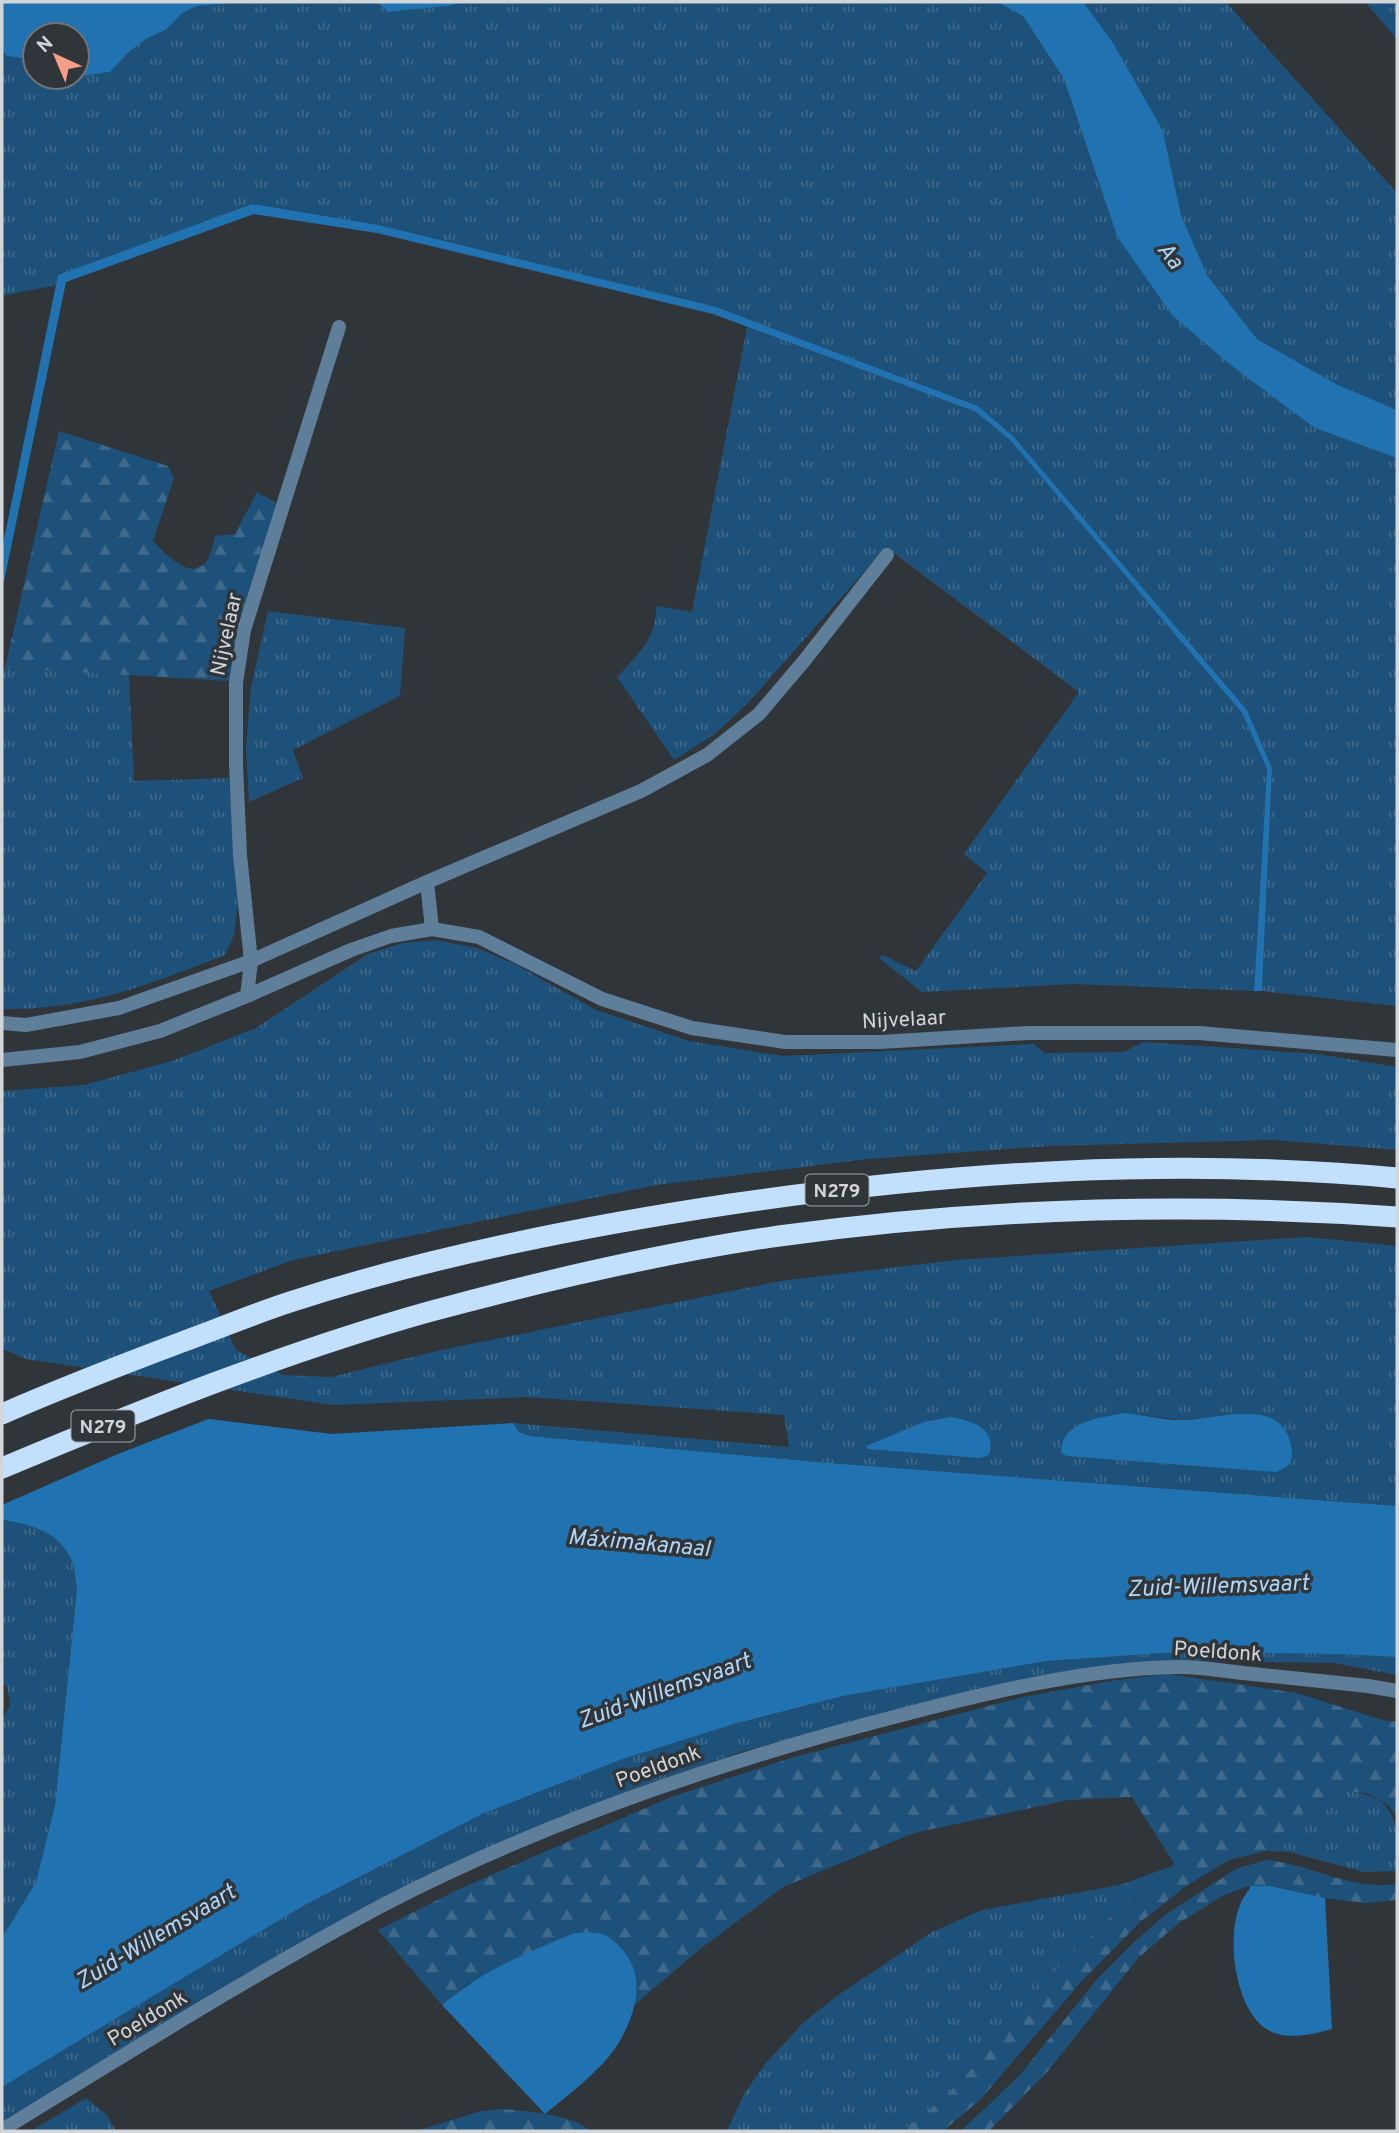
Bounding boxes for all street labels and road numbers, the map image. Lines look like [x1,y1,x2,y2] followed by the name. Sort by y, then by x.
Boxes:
[206,590,249,678] street label: Nijvelaar
[861,1005,947,1036] street label: Nijvelaar
[806,1174,868,1206] road number: N279
[72,1410,134,1442] road number: N279
[1173,1636,1263,1669] street label: Poeldonk
[612,1740,705,1795] street label: Poeldonk
[103,1985,193,2054] street label: Poeldonk

